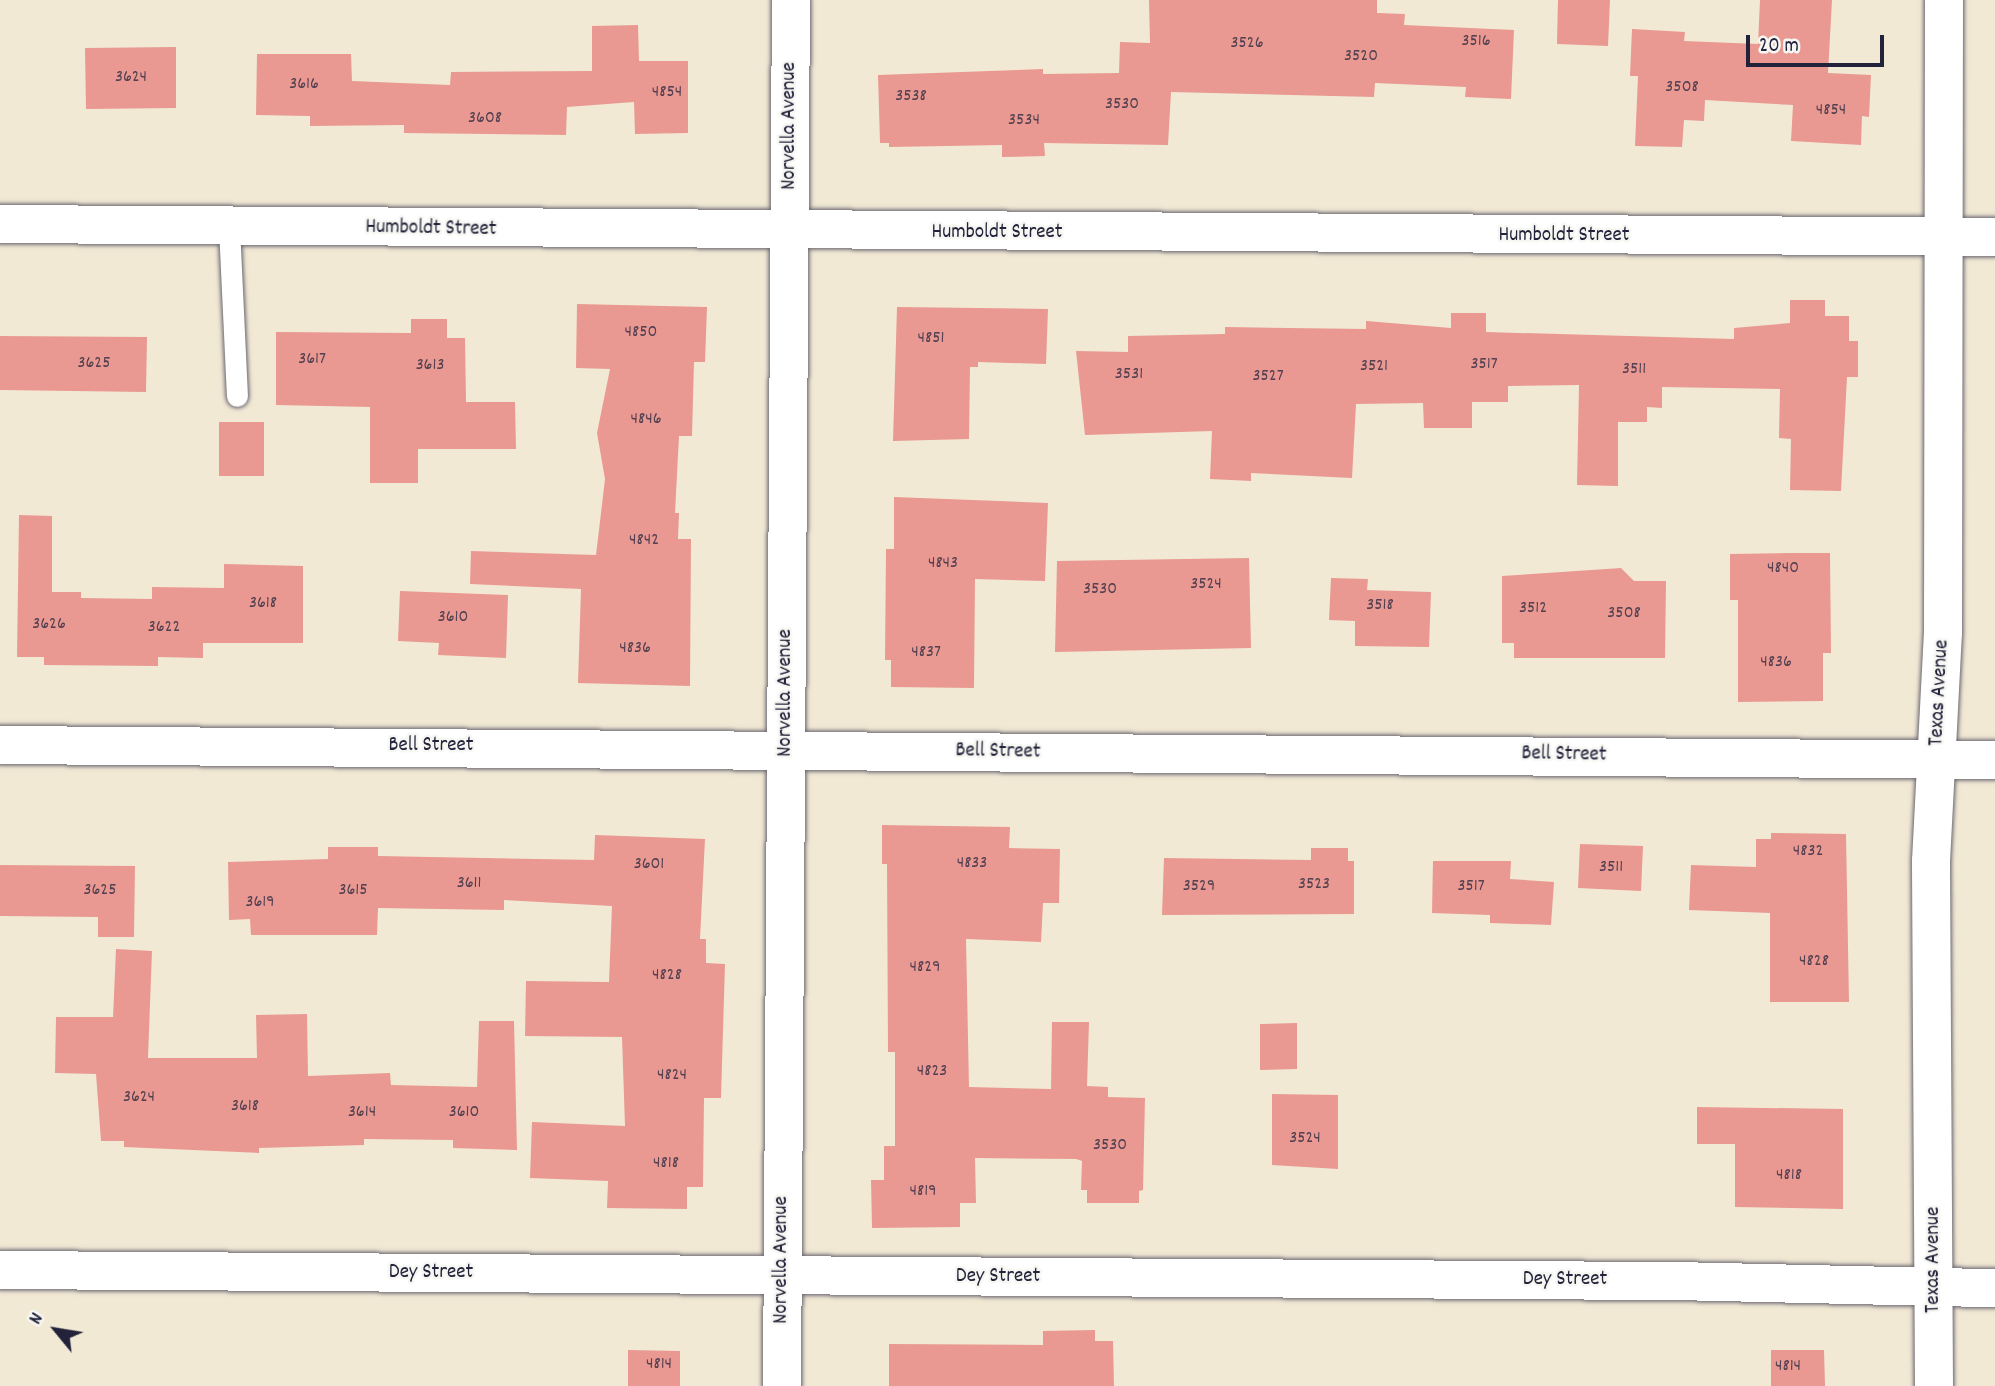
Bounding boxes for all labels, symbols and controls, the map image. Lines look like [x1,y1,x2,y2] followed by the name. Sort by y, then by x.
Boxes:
[1750,21,1888,65] scale bar
[1461,31,1491,53] house number: 3516
[1759,32,1799,62] text: 20 m
[1230,33,1264,55] house number: 3526
[1344,46,1378,68] house number: 3520
[777,62,803,190] street label: Norvella Avenue
[115,67,147,89] house number: 3624
[289,74,319,96] house number: 3616
[1665,77,1699,99] house number: 3508
[652,82,682,104] house number: 4854
[895,86,927,108] house number: 3538
[1105,94,1139,116] house number: 3530
[1816,100,1846,122] house number: 4854
[468,108,502,130] house number: 3608
[1008,110,1040,132] house number: 3534
[365,215,497,243] street label: Humboldt Street
[931,220,1063,246] street label: Humboldt Street
[1498,223,1630,249] street label: Humboldt Street
[625,322,657,344] house number: 4850
[918,328,944,350] house number: 4851
[298,349,326,371] house number: 3617
[77,353,111,375] house number: 3625
[1470,354,1498,376] house number: 3517
[416,355,444,377] house number: 3613
[1360,356,1388,378] house number: 3521
[1622,359,1646,381] house number: 3511
[1115,364,1143,386] house number: 3531
[1252,366,1284,388] house number: 3527
[631,409,661,431] house number: 4846
[629,530,659,552] house number: 4842
[928,553,958,575] house number: 4843
[1767,558,1799,580] house number: 4840
[1190,574,1222,596] house number: 3524
[1083,579,1117,601] house number: 3530
[249,593,277,615] house number: 3618
[1366,595,1394,617] house number: 3518
[1519,598,1547,620] house number: 3512
[1607,603,1641,625] house number: 3508
[438,607,468,629] house number: 3610
[32,614,66,636] house number: 3626
[148,617,180,639] house number: 3622
[773,629,799,757] street label: Norvella Avenue
[619,638,651,660] house number: 4836
[1925,639,1955,747] street label: Texas Avenue
[911,642,941,664] house number: 4837
[1760,652,1792,674] house number: 4836
[388,733,474,759] street label: Bell Street
[955,739,1041,765] street label: Bell Street
[1521,742,1607,768] street label: Bell Street
[1793,841,1823,863] house number: 4832
[957,853,987,875] house number: 4833
[634,854,664,876] house number: 3601
[1599,857,1623,879] house number: 3511
[457,873,481,895] house number: 3611
[1298,874,1330,896] house number: 3523
[1183,876,1215,898] house number: 3529
[1457,876,1485,898] house number: 3517
[83,880,117,902] house number: 3625
[338,880,368,902] house number: 3615
[246,892,274,914] house number: 3619
[1799,951,1829,973] house number: 4828
[910,957,940,979] house number: 4829
[652,965,682,987] house number: 4828
[917,1061,947,1083] house number: 4823
[657,1065,687,1087] house number: 4824
[123,1087,155,1109] house number: 3624
[231,1096,259,1118] house number: 3618
[348,1102,376,1124] house number: 3614
[449,1102,479,1124] house number: 3610
[1289,1128,1321,1150] house number: 3524
[1093,1135,1127,1157] house number: 3530
[653,1153,679,1175] house number: 4818
[1776,1165,1802,1187] house number: 4818
[910,1181,936,1203] house number: 4819
[769,1196,795,1324] street label: Norvella Avenue
[1921,1207,1947,1313] street label: Texas Avenue
[389,1260,473,1286] street label: Dey Street
[956,1264,1040,1290] street label: Dey Street
[1523,1267,1607,1293] street label: Dey Street
[21,1295,91,1365] north arrow
[23,1308,51,1330] text: N
[646,1354,672,1376] house number: 4814
[1775,1356,1801,1378] house number: 4814

